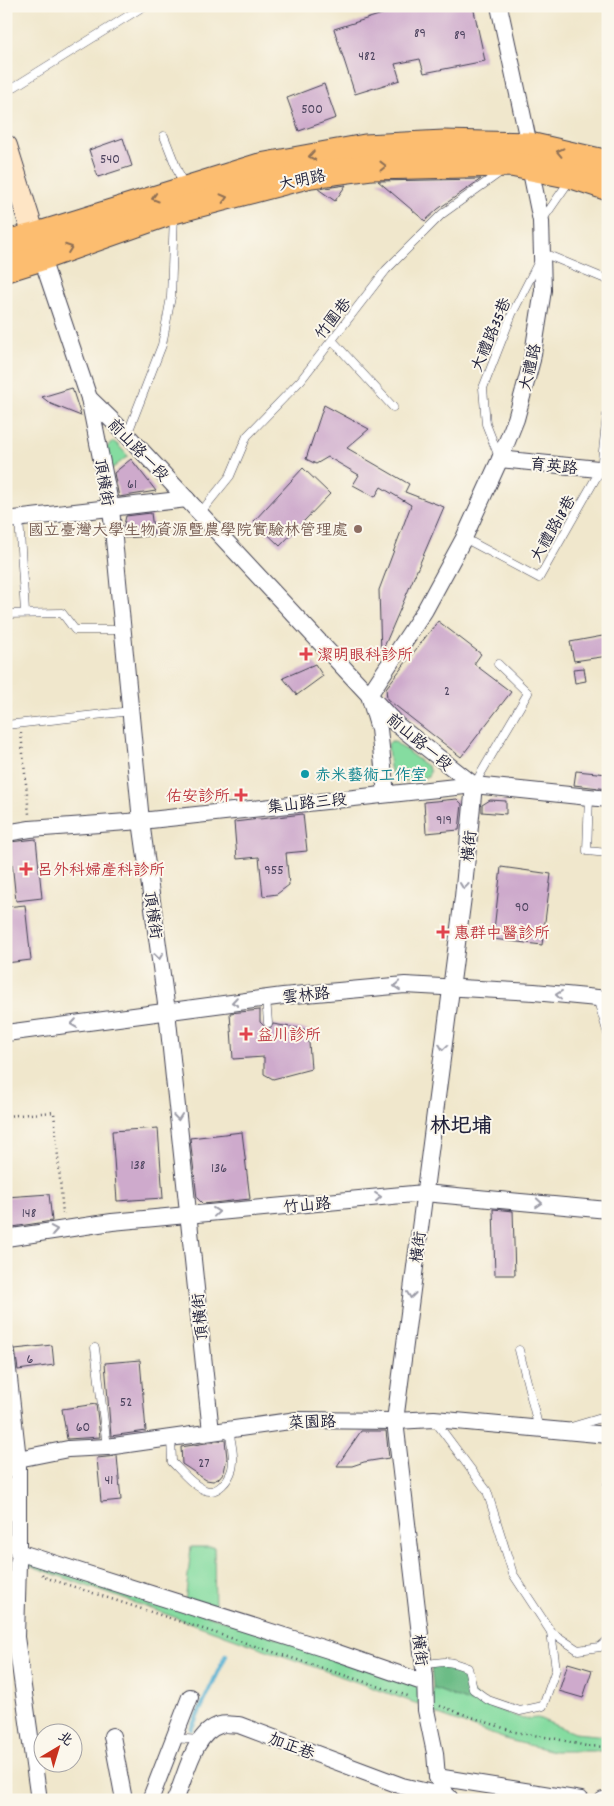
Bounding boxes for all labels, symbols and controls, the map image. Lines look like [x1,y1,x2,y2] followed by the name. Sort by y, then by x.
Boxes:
[414,24,426,44] house number: 89
[454,26,466,46] house number: 89
[358,47,376,67] house number: 482
[301,100,323,120] house number: 500
[556,147,565,158] one-way arrow
[100,150,120,170] house number: 540
[308,151,317,161] one-way arrow
[379,161,387,172] one-way arrow
[277,165,328,198] street label: 大明路
[152,193,160,203] one-way arrow
[219,193,228,204] one-way arrow
[65,244,73,254] one-way arrow
[310,294,358,346] street label: 竹圍巷
[466,294,518,376] street label: 大禮路35巷
[515,342,548,394] street label: 大禮路
[101,414,173,488] street label: 前山路一段
[529,454,579,481] street label: 育英路
[87,457,118,508] street label: 頂橫街
[127,475,137,495] house number: 61
[526,491,583,567] street label: 大禮路18巷
[28,520,348,543] place label: 國立臺灣大學生物資源暨農學院實驗林管理處
[352,523,364,535] marker: 國立臺灣大學生物資源暨農學院實驗林管理處
[317,645,413,668] place label: 潔明眼科診所
[299,647,313,661] marker: 潔明眼科診所
[444,682,450,702] house number: 2
[380,708,456,777] street label: 前山路一段
[315,765,427,788] place label: 赤米藝術工作室
[299,768,311,780] marker: 赤米藝術工作室
[166,786,230,809] place label: 佑安診所
[234,788,248,802] marker: 佑安診所
[266,789,348,820] street label: 集山路三段
[436,811,452,831] house number: 919
[457,829,484,863] street label: 橫街
[37,860,165,883] place label: 呂外科婦產科診所
[264,861,284,881] house number: 955
[19,862,33,876] marker: 呂外科婦產科診所
[459,882,470,890] one-way arrow
[137,890,166,941] street label: 頂橫街
[515,898,529,918] house number: 90
[454,923,550,946] place label: 惠群中醫診所
[436,925,450,939] marker: 惠群中醫診所
[153,952,164,960] one-way arrow
[393,980,401,991] one-way arrow
[281,983,331,1010] street label: 雲林路
[555,989,563,1000] one-way arrow
[231,996,239,1007] one-way arrow
[70,1018,78,1029] one-way arrow
[257,1025,321,1048] place label: 益川診所
[239,1027,253,1041] marker: 益川診所
[438,1042,448,1051] one-way arrow
[172,1113,183,1121] one-way arrow
[430,1113,493,1143] district label: 林圯埔
[131,1156,146,1176] house number: 138
[211,1159,227,1179] house number: 136
[374,1192,382,1203] one-way arrow
[282,1193,332,1220] street label: 竹山路
[536,1197,544,1208] one-way arrow
[22,1204,37,1224] house number: 148
[212,1207,220,1218] one-way arrow
[50,1225,59,1235] one-way arrow
[406,1230,433,1265] street label: 橫街
[406,1291,417,1299] one-way arrow
[188,1292,215,1342] street label: 頂橫街
[27,1350,34,1370] house number: 6
[120,1393,132,1413] house number: 52
[288,1411,336,1436] street label: 菜園路
[76,1418,90,1438] house number: 60
[198,1454,210,1474] house number: 27
[105,1471,113,1491] house number: 41
[405,1633,432,1668] street label: 橫街
[32,1724,82,1774] north arrow
[53,1727,76,1752] text: 北
[265,1728,318,1767] street label: 加正巷

